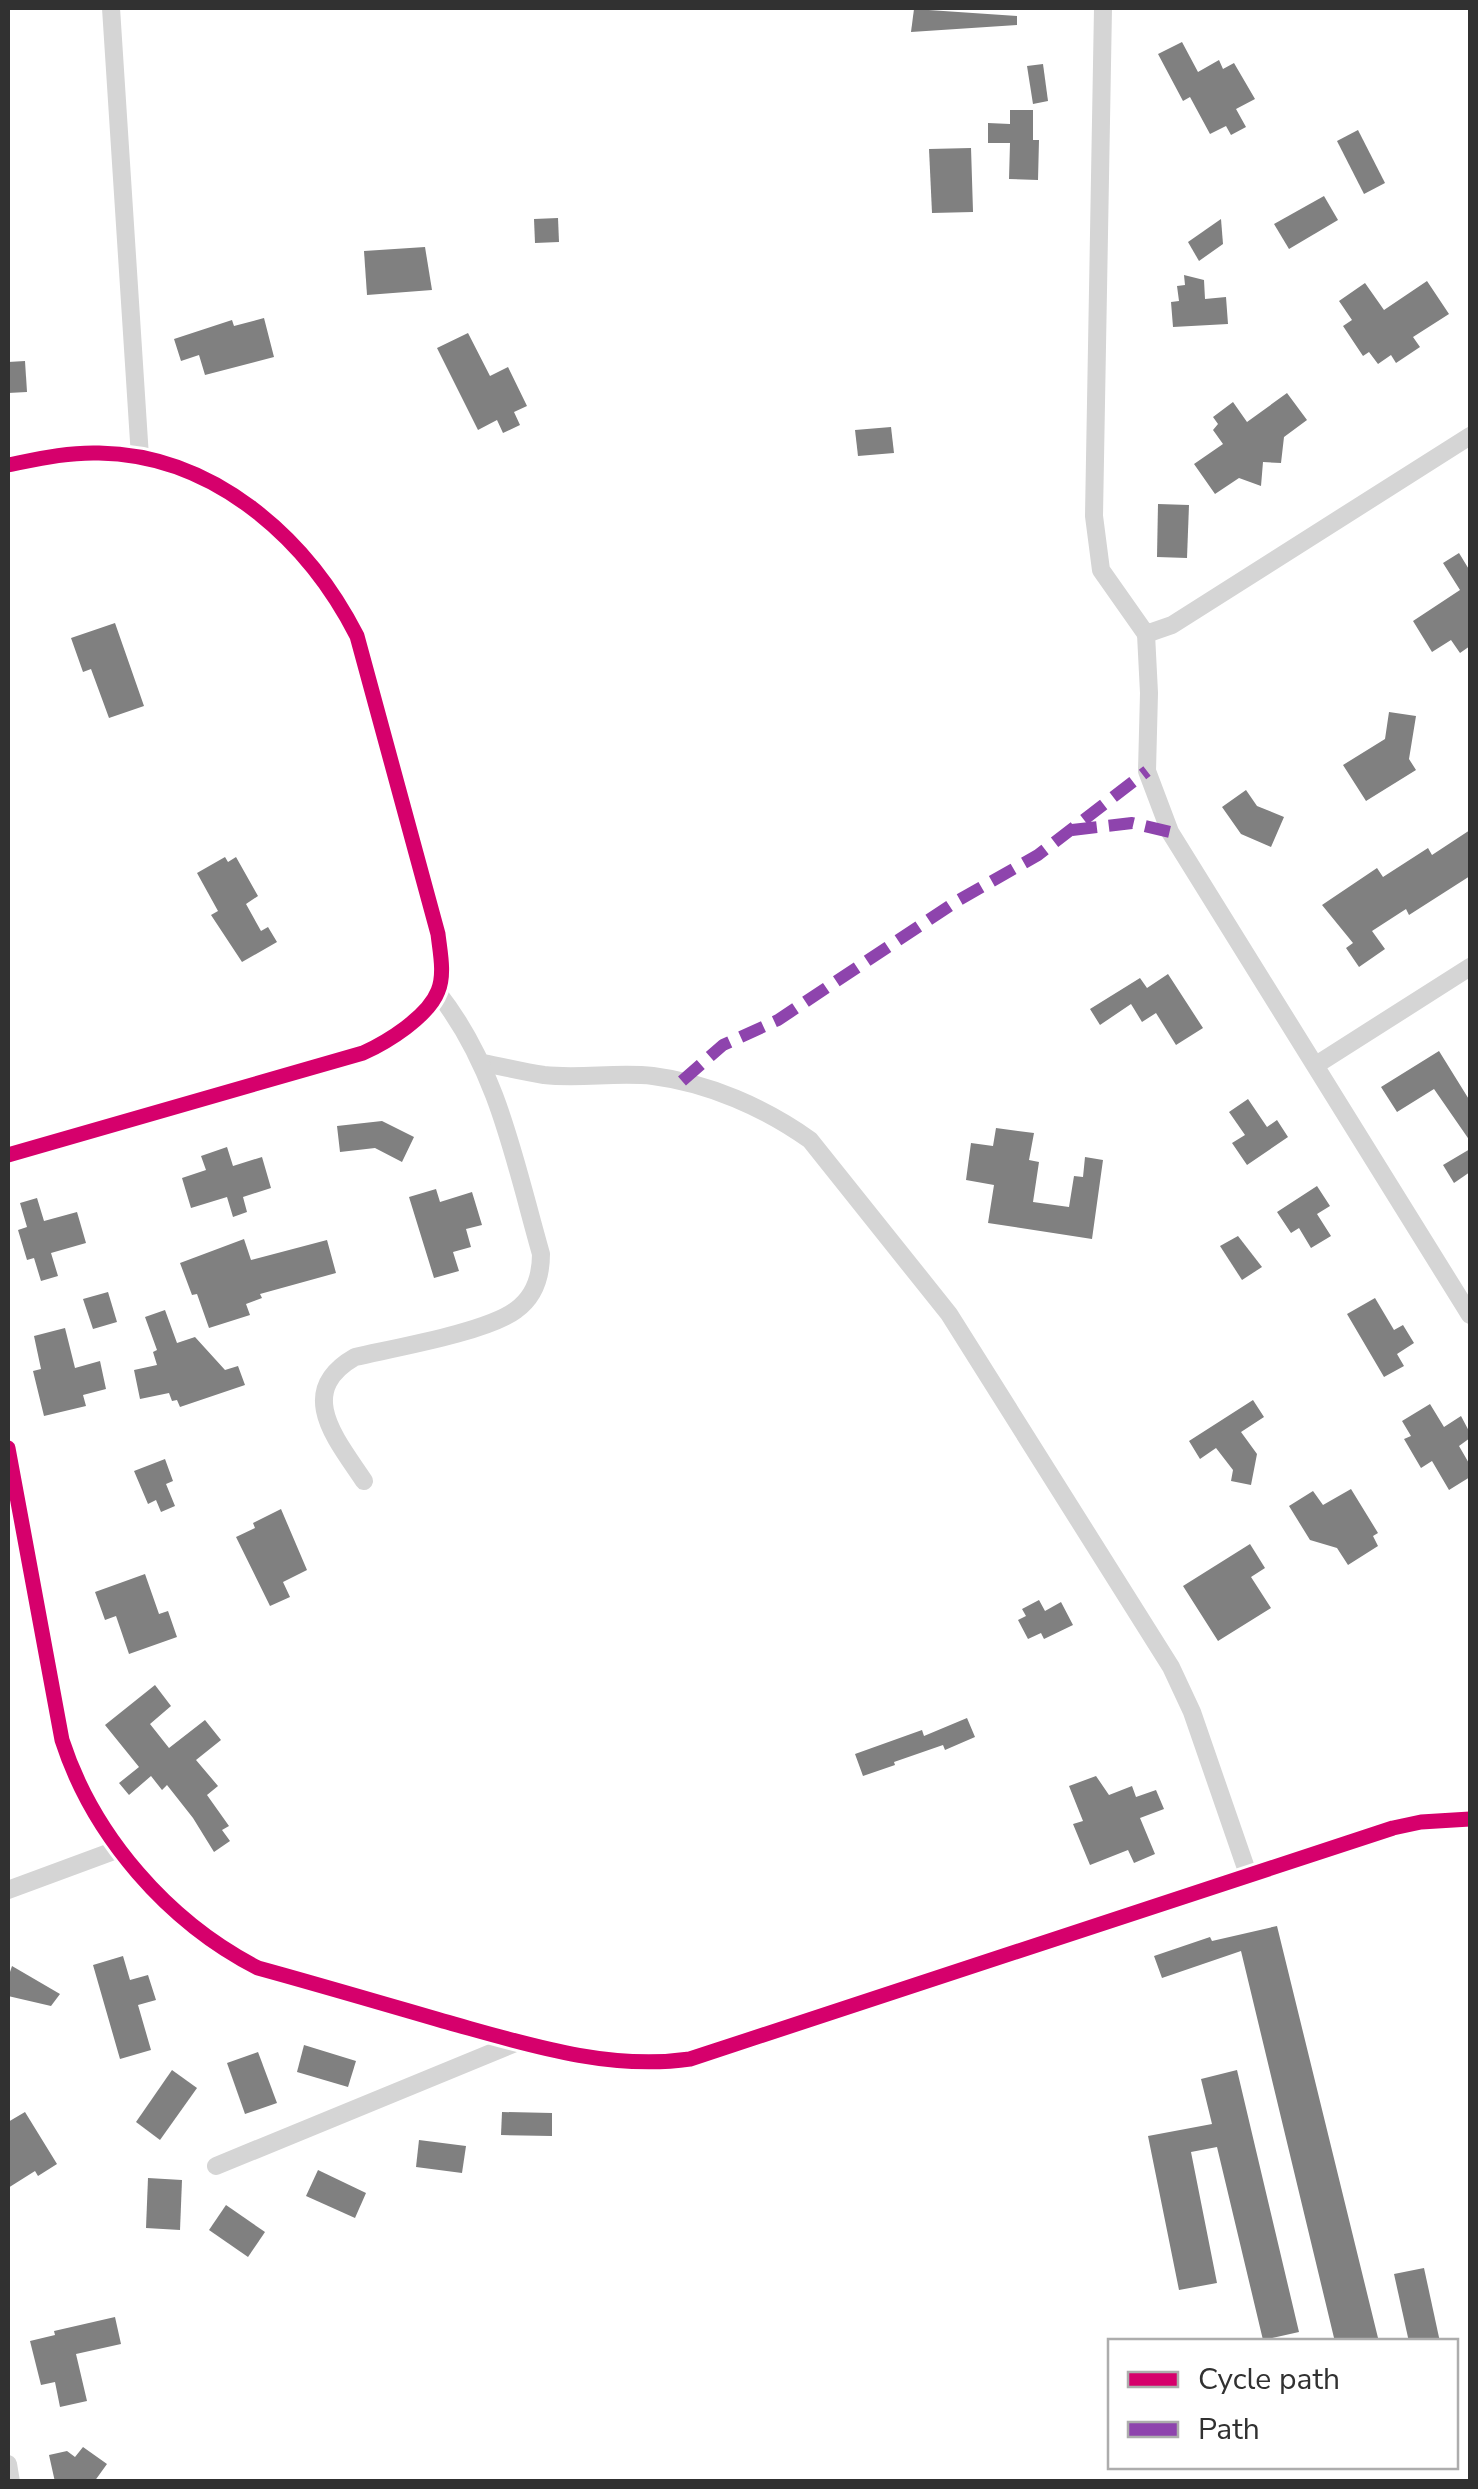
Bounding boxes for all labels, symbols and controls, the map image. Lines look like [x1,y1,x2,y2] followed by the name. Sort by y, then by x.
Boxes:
[1108,2339,1458,2469] legend
[1198,2359,1340,2400] text: Cycle path
[1198,2409,1260,2450] text: Path

